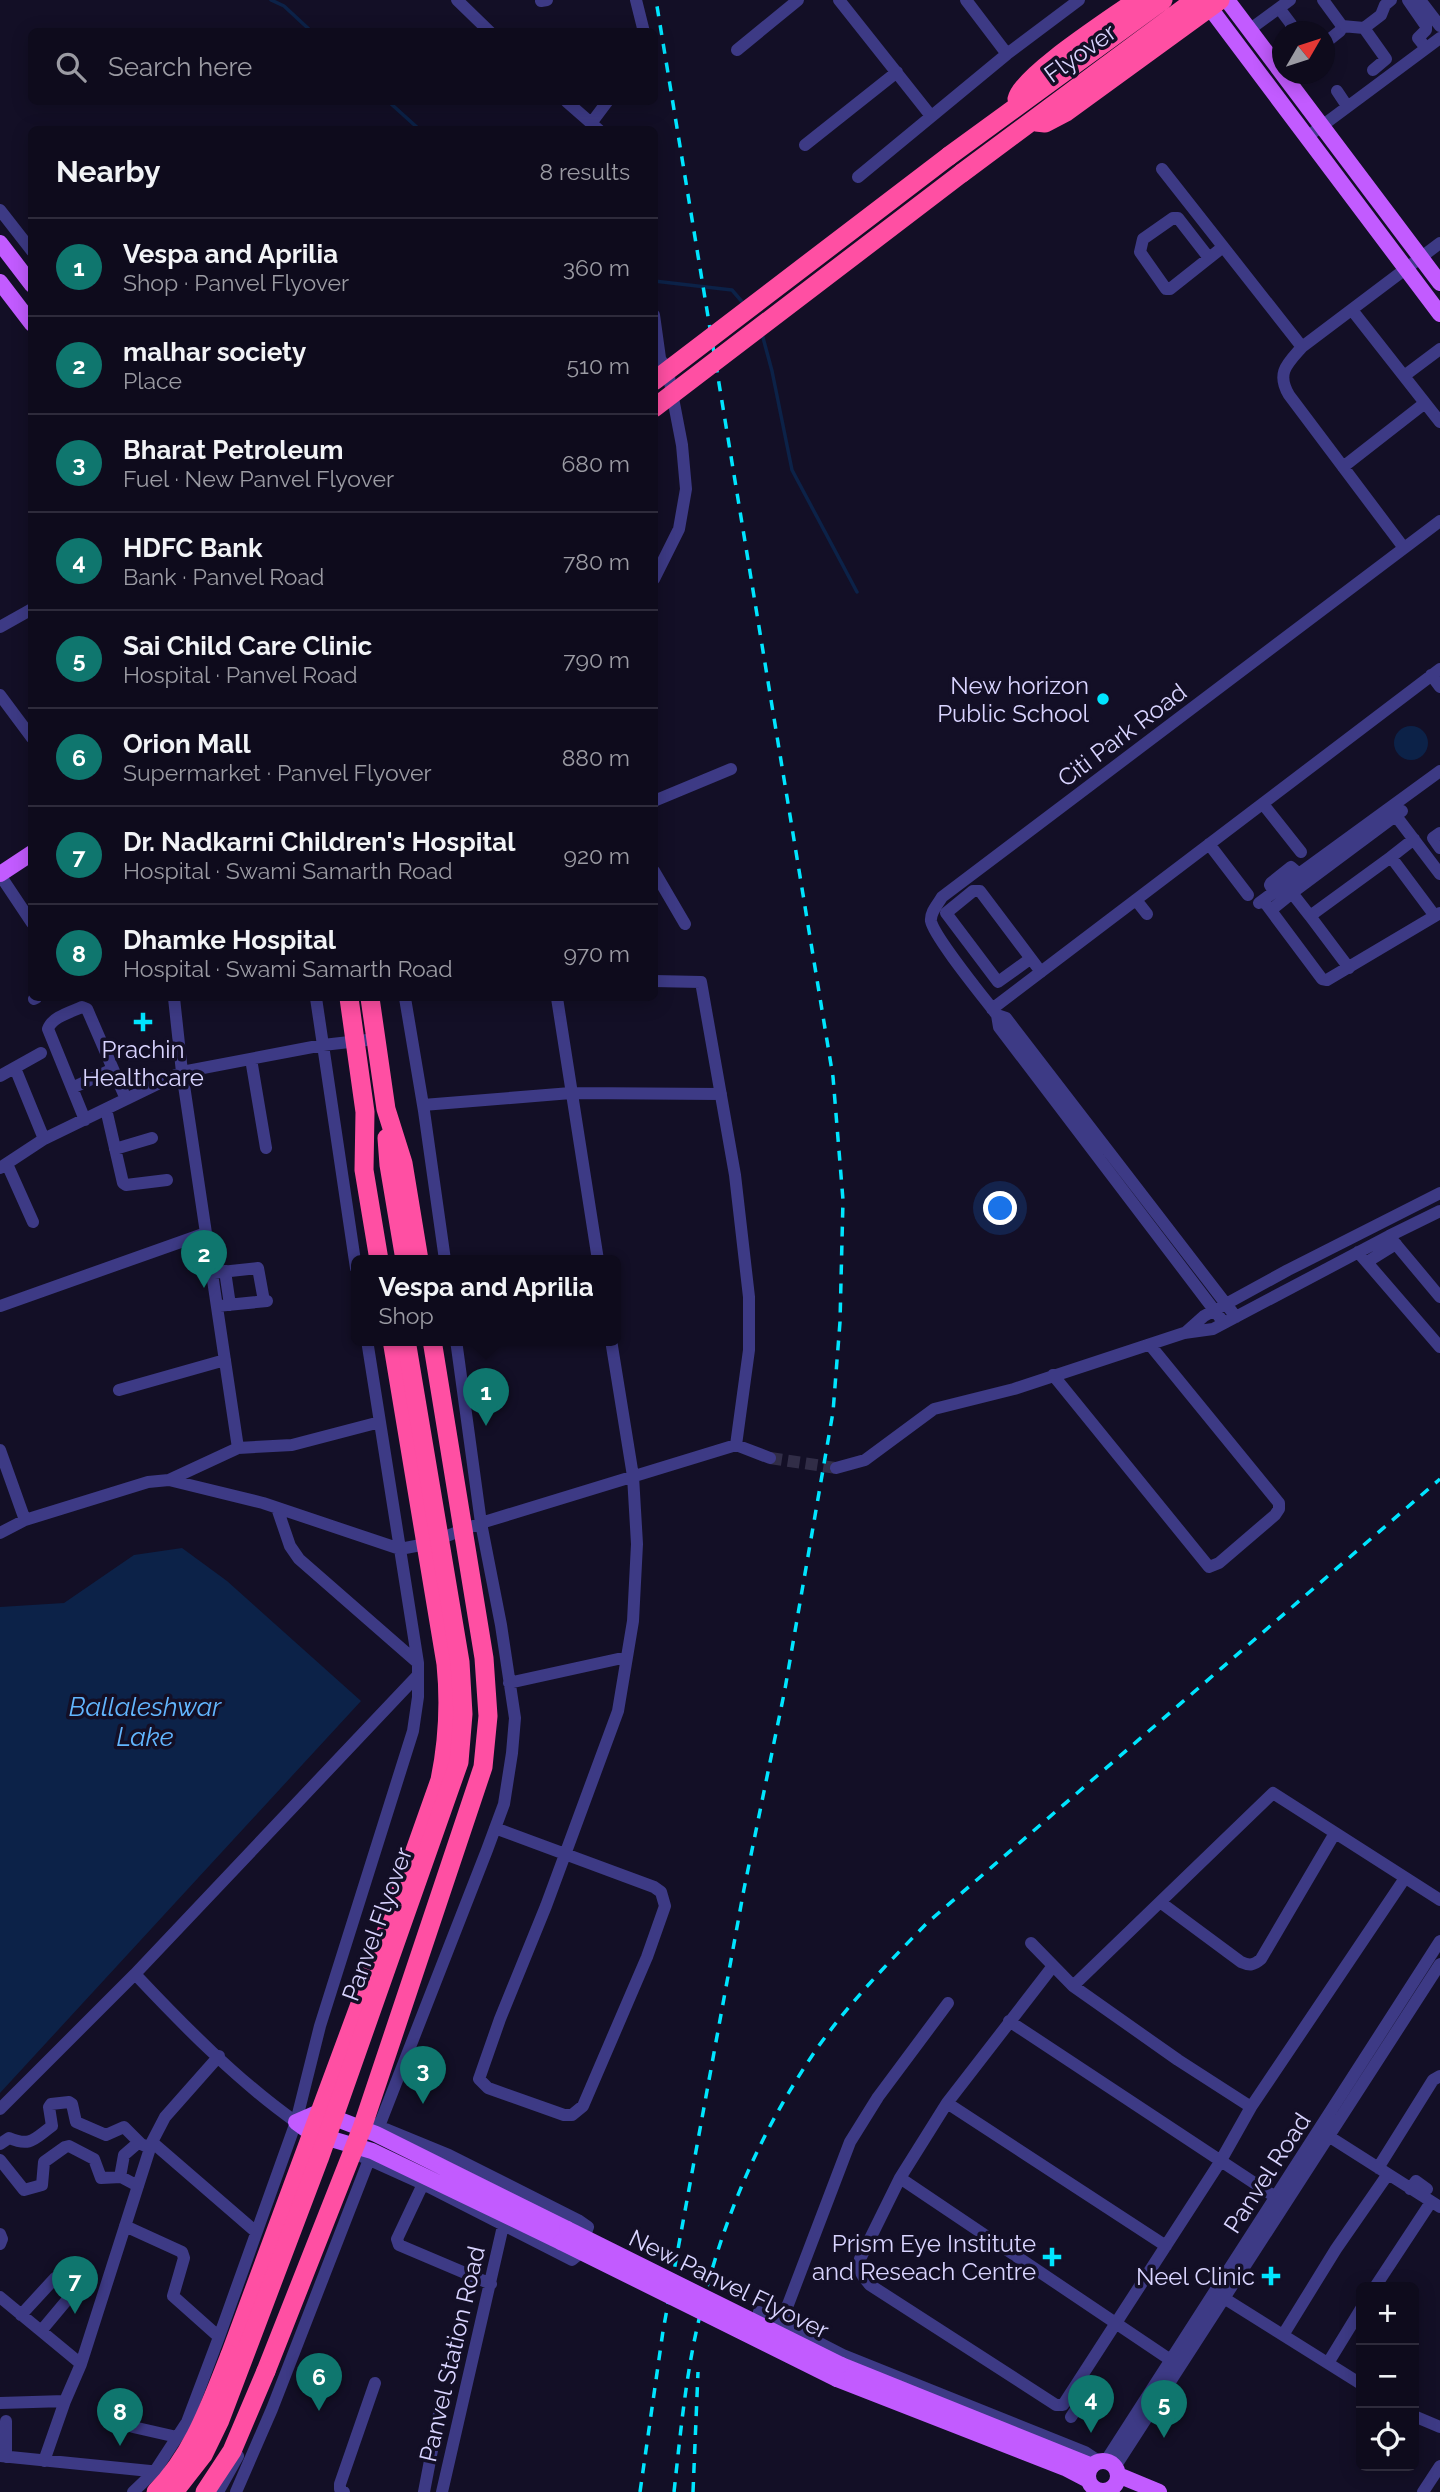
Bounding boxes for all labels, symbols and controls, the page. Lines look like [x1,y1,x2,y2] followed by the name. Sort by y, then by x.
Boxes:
[1038,17,1122,89] street label: Flyover
[1272,21,1335,84] north arrow
[28,28,658,105] search box
[52,48,90,86] icon: search
[108,52,252,82] text: Search here
[56,154,160,189] text: Nearby
[539,158,630,185] text: 8 results
[123,239,338,269] text: Vespa and Aprilia
[73,254,85,281] text: 1
[563,254,630,281] text: 360 m
[123,269,349,296] text: Shop · Panvel Flyover
[123,337,306,367] text: malhar society
[73,352,85,379] text: 2
[567,352,630,379] text: 510 m
[123,367,182,394] text: Place
[123,435,343,465] text: Bharat Petroleum
[73,450,85,477] text: 3
[561,450,630,477] text: 680 m
[123,465,394,492] text: Fuel · New Panvel Flyover
[123,533,263,563] text: HDFC Bank
[72,548,86,575] text: 4
[563,548,630,575] text: 780 m
[123,563,324,590] text: Bank · Panvel Road
[123,631,372,661] text: Sai Child Care Clinic
[73,646,85,673] text: 5
[563,646,630,673] text: 790 m
[123,661,357,688] text: Hospital · Panvel Road
[937,671,1089,728] place label: New horizon Public School
[1052,677,1192,793] street label: Citi Park Road
[1095,691,1111,707] marker: New horizon Public School
[123,729,251,759] text: Orion Mall
[72,744,86,771] text: 6
[562,744,630,771] text: 880 m
[123,759,432,786] text: Supermarket · Panvel Flyover
[123,827,515,857] text: Dr. Nadkarni Children's Hospital
[73,842,85,869] text: 7
[563,842,630,869] text: 920 m
[123,857,453,884] text: Hospital · Swami Samarth Road
[123,925,336,955] text: Dhamke Hospital
[72,940,86,967] text: 8
[563,940,630,967] text: 970 m
[123,955,453,982] text: Hospital · Swami Samarth Road
[133,1012,153,1032] marker: Prachin Healthcare
[82,1035,204,1092] place label: Prachin Healthcare
[983,1191,1017,1225] your location
[181,1230,227,1288] pin: 2
[351,1255,621,1346] popup
[378,1272,594,1302] text: Vespa and Aprilia
[378,1302,434,1329] text: Shop
[463,1368,509,1426] pin: 1
[69,1692,222,1752] water label: Ballaleshwar Lake
[336,1843,418,2005] street label: Panvel Flyover
[400,2046,446,2104] pin: 3
[1217,2107,1317,2239] street label: Panvel Road
[624,2223,834,2345] street label: New Panvel Flyover
[812,2229,1036,2286] place label: Prism Eye Institute and Reseach Centre
[413,2243,491,2465] street label: Panvel Station Road
[1042,2247,1062,2267] marker: Prism Eye Institute and Reseach Centre
[52,2256,98,2314] pin: 7
[1136,2262,1255,2291] place label: Neel Clinic
[1261,2266,1281,2286] marker: Neel Clinic
[1356,2282,1419,2471] map controls
[1356,2282,1419,2345] button: +
[1356,2345,1419,2408] button: −
[296,2353,342,2411] pin: 6
[1068,2375,1114,2433] pin: 4
[1141,2380,1187,2438] pin: 5
[97,2388,143,2446] pin: 8
[1356,2408,1419,2471] button: locate

